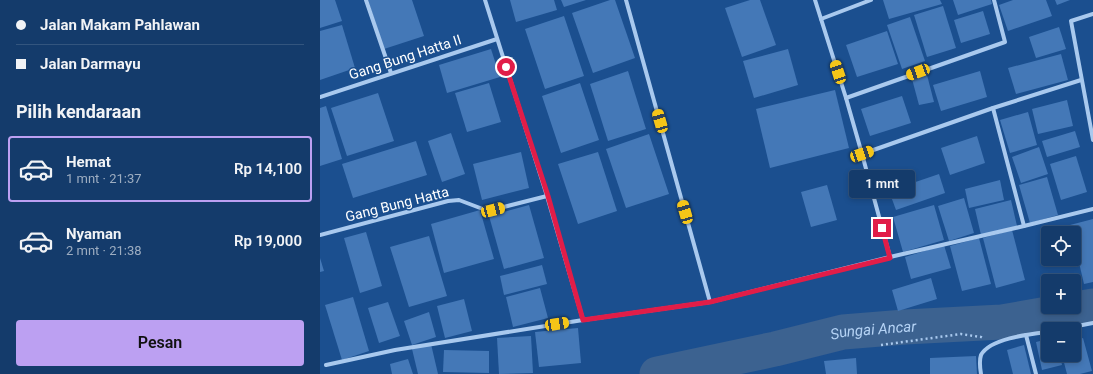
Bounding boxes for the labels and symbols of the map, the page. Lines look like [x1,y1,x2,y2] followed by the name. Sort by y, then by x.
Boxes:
[347,31,463,83] street label: Gang Bung Hatta II
[497,58,515,76] route start
[829,59,847,85] car
[905,62,931,82] car
[651,108,669,134] car
[849,144,875,164] car
[849,170,915,198] callout: 1 mnt
[344,183,450,225] street label: Gang Bung Hatta
[676,199,694,225] car
[480,201,506,219] car
[873,219,891,237] route end
[544,316,570,332] car
[828,317,918,344] water label: Sungai Ancar

